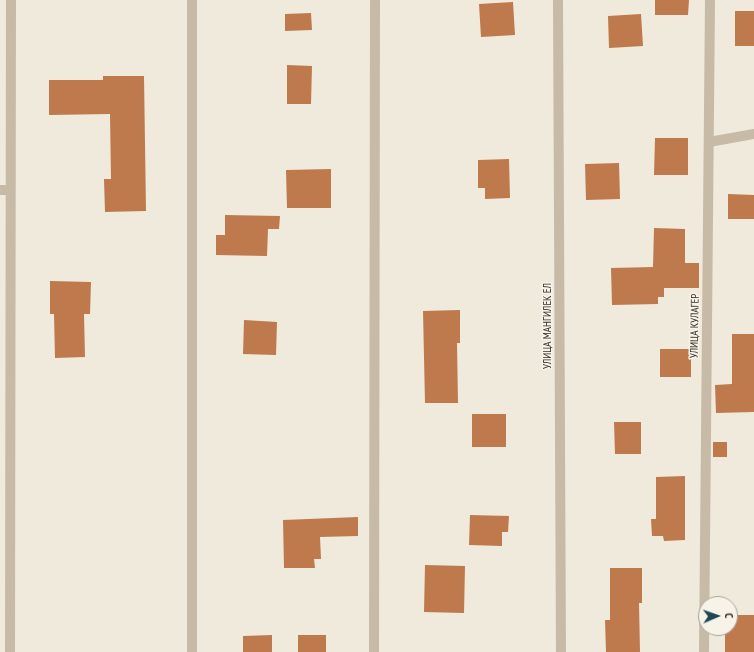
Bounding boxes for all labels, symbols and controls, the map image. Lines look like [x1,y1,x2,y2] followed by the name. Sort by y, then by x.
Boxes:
[541,283,555,369] street label: УЛИЦА МАНГИЛЕК ЕЛ
[688,294,702,358] street label: УЛИЦА КУЛАГЕР
[698,596,738,636] north arrow
[722,613,736,618] text: С

